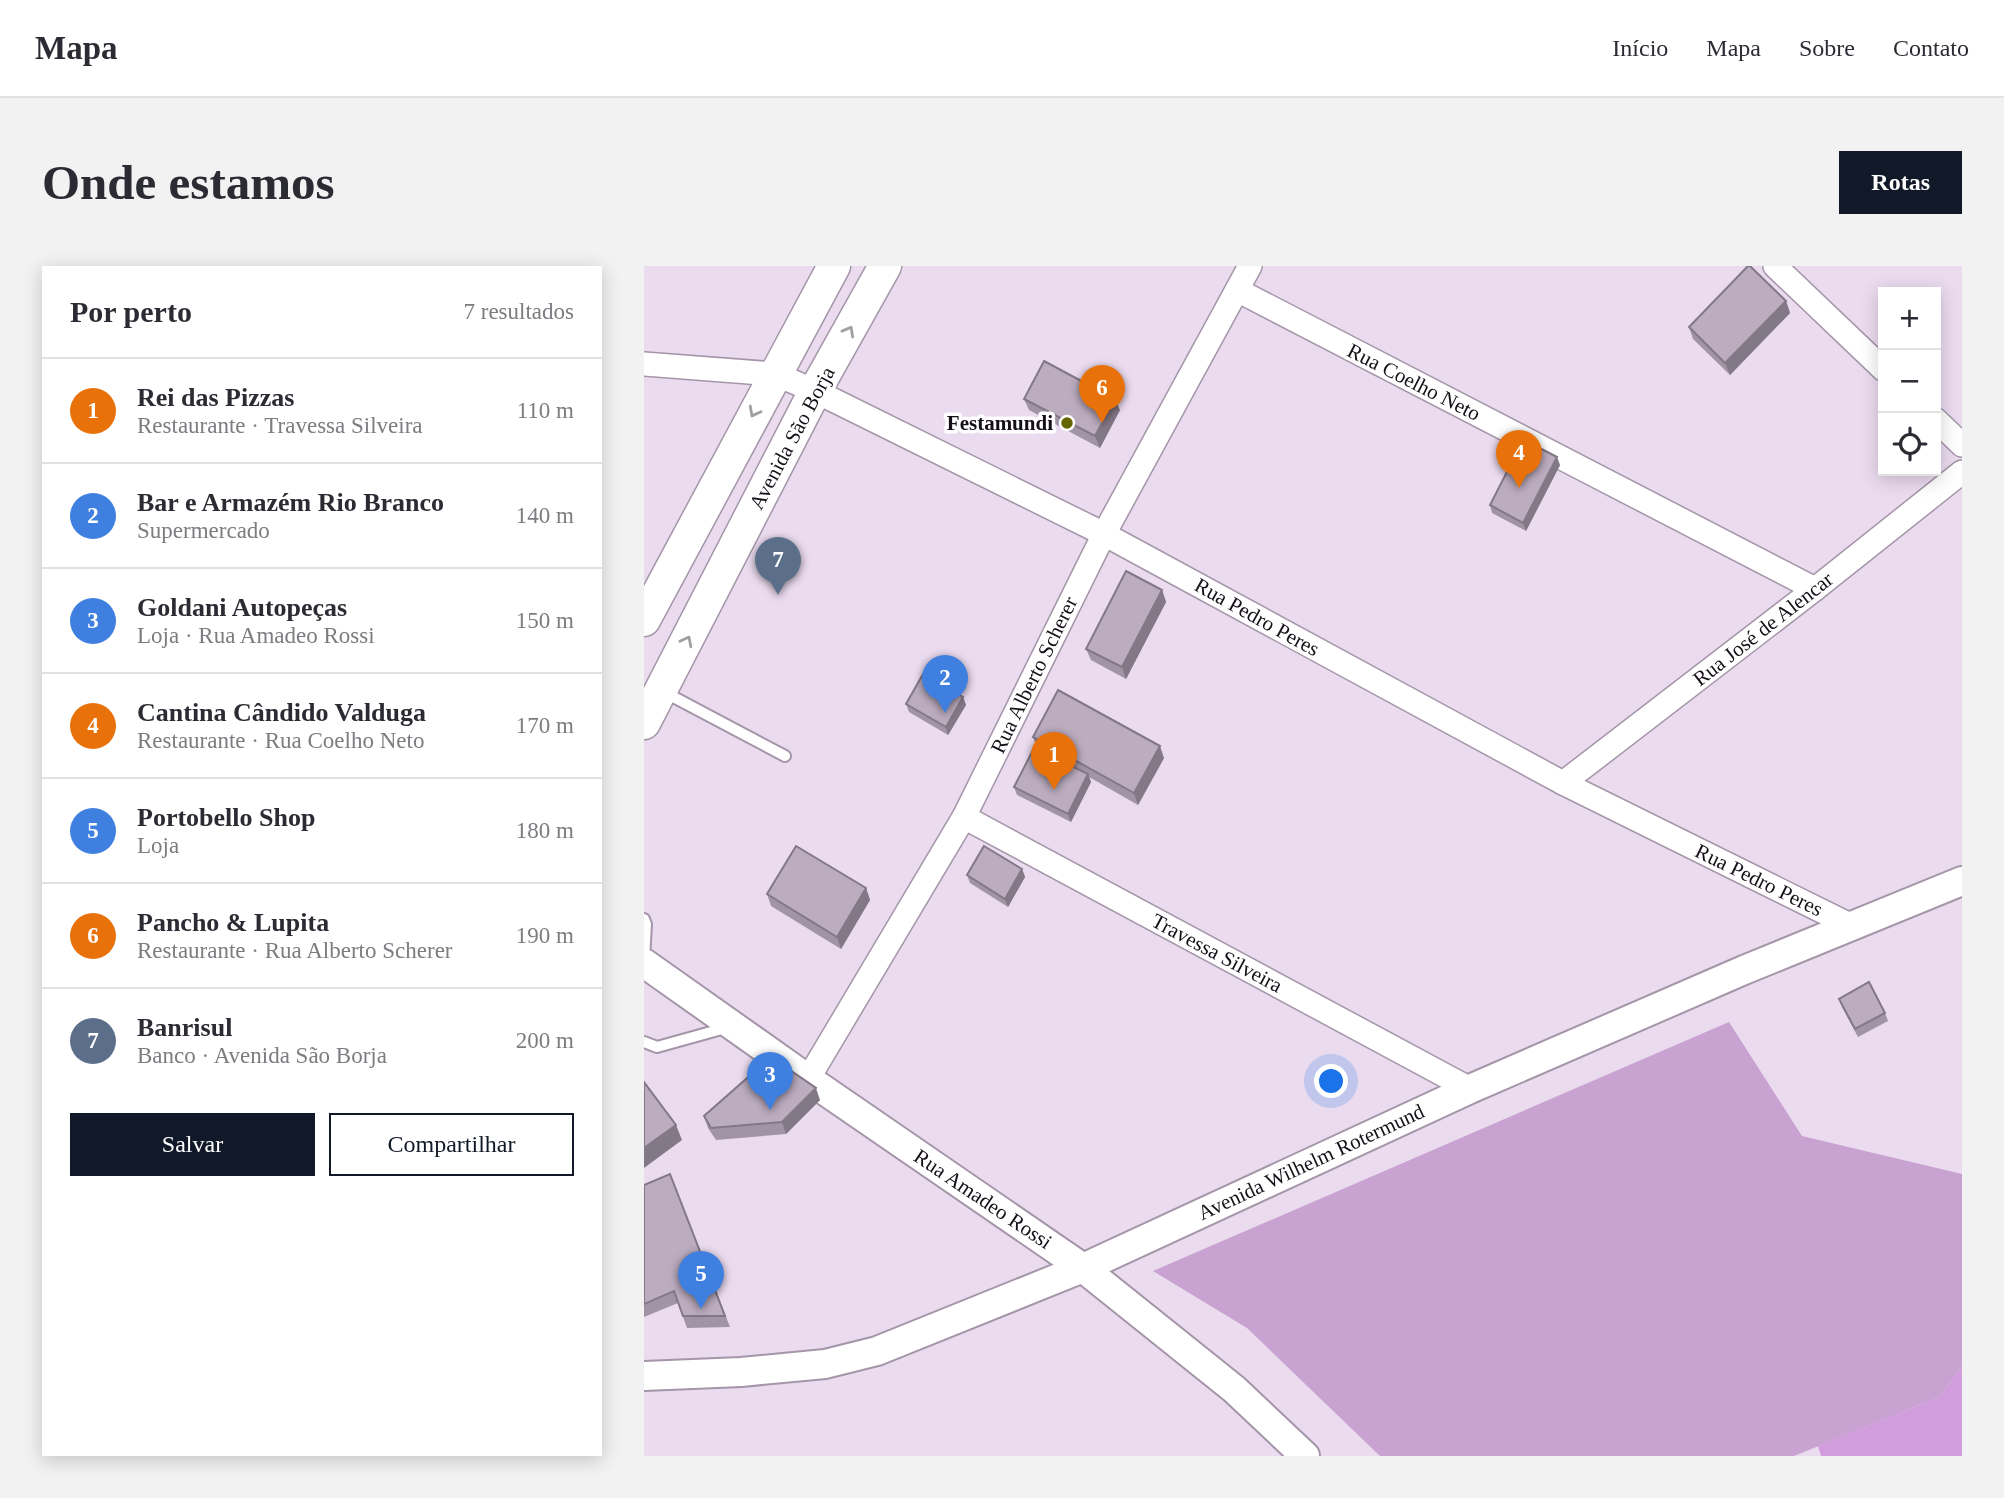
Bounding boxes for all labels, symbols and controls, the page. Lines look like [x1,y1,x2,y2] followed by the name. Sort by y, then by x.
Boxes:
[35,30,118,66] text: Mapa
[1612,35,1668,61] text: Início
[1706,35,1761,61] text: Mapa
[1799,35,1855,61] text: Sobre
[1893,35,1969,61] text: Contato
[1839,151,1962,214] button: Rotas
[42,155,335,210] text: Onde estamos
[1878,287,1941,476] map controls
[1878,287,1941,350] button: +
[70,295,192,328] text: Por perto
[463,299,574,324] text: 7 resultados
[841,325,854,338] one-way arrow
[1344,338,1484,426] street label: Rua Coelho Neto
[1878,350,1941,413] button: −
[744,362,840,513] street label: Avenida São Borja
[1079,365,1125,423] pin: 6
[137,383,294,412] text: Rei das Pizzas
[87,398,99,423] text: 1
[517,398,574,423] text: 110 m
[749,405,763,417] one-way arrow
[947,411,1053,435] place label: Festamundi
[137,413,423,438] text: Restaurante · Travessa Silveira
[1878,413,1941,476] button: locate
[1059,415,1075,431] marker: Festamundi
[1496,430,1542,488] pin: 4
[137,488,444,517] text: Bar e Armazém Rio Branco
[87,503,99,528] text: 2
[516,503,574,528] text: 140 m
[137,518,270,543] text: Supermercado
[755,537,801,595] pin: 7
[1688,567,1838,691] street label: Rua José de Alencar
[1190,573,1324,661] street label: Rua Pedro Peres
[137,593,347,622] text: Goldani Autopeças
[986,593,1082,757] street label: Rua Alberto Scherer
[87,608,99,633] text: 3
[516,608,574,633] text: 150 m
[137,623,375,648] text: Loja · Rua Amadeo Rossi
[678,636,692,648] one-way arrow
[922,655,968,713] pin: 2
[137,698,426,727] text: Cantina Cândido Valduga
[87,713,99,738] text: 4
[516,713,574,738] text: 170 m
[137,728,424,753] text: Restaurante · Rua Coelho Neto
[1031,732,1077,790] pin: 1
[137,803,315,832] text: Portobello Shop
[87,818,99,843] text: 5
[516,818,574,843] text: 180 m
[137,833,179,858] text: Loja
[1691,839,1827,921] street label: Rua Pedro Peres
[137,908,329,937] text: Pancho & Lupita
[1148,908,1287,998] street label: Travessa Silveira
[87,923,99,948] text: 6
[516,923,574,948] text: 190 m
[137,938,453,963] text: Restaurante · Rua Alberto Scherer
[137,1013,232,1042] text: Banrisul
[87,1028,99,1053] text: 7
[516,1028,574,1053] text: 200 m
[137,1043,387,1068] text: Banco · Avenida São Borja
[747,1052,793,1110] pin: 3
[1314,1064,1348,1098] your location
[1194,1099,1428,1225] street label: Avenida Wilhelm Rotermund
[70,1113,315,1176] button: Salvar
[329,1113,574,1176] button: Compartilhar
[910,1144,1057,1254] street label: Rua Amadeo Rossi
[678,1251,724,1309] pin: 5

